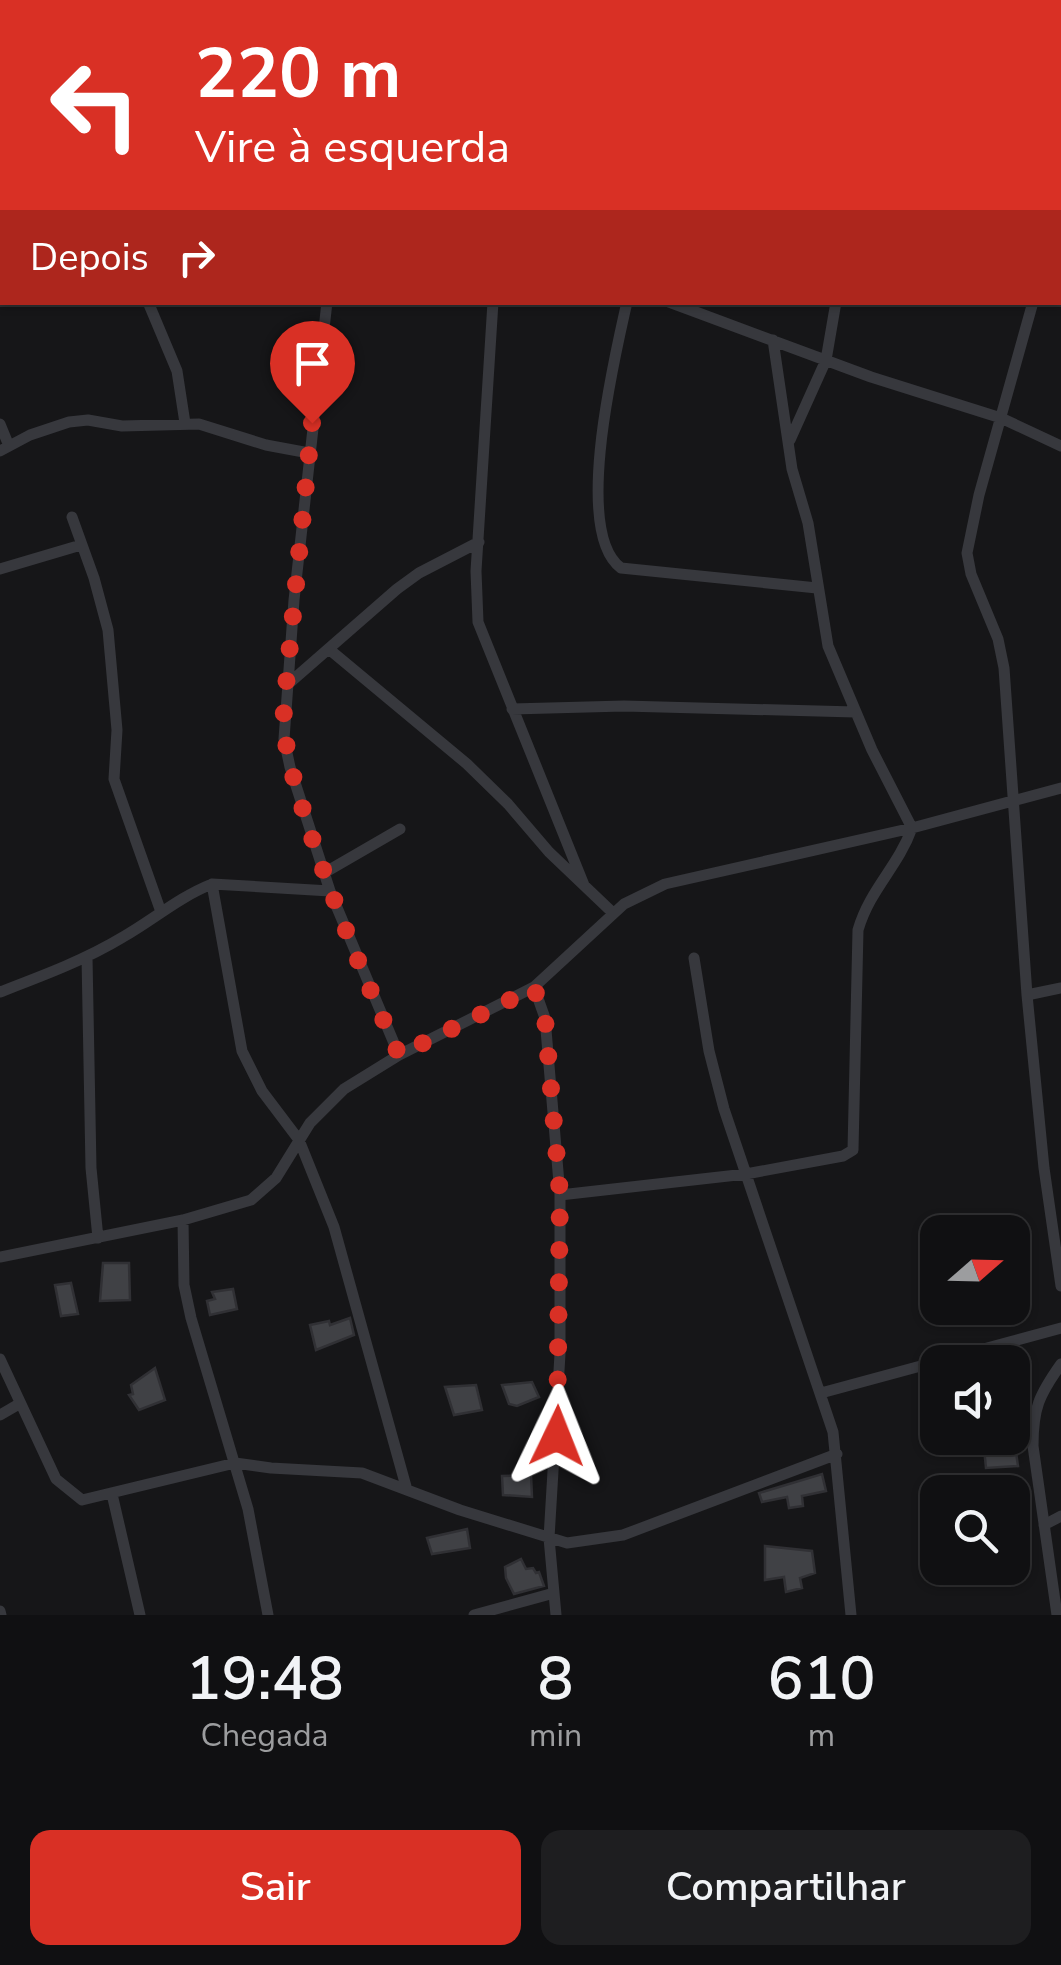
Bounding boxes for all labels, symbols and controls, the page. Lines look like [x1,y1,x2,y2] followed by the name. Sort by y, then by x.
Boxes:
[195,26,401,122] text: 220 m
[30,40,160,170] icon: left
[195,117,510,178] text: Vire à esquerda
[169,230,224,285] icon: right
[30,232,149,283] text: Depois
[270,321,355,424] pin
[285,336,340,391] icon: arrive
[920,1215,1030,1325] north arrow
[920,1215,1030,1585] map controls
[920,1345,1030,1455] button: sound
[505,1384,609,1488] position arrow
[920,1475,1030,1585] button: search
[185,1638,344,1720] text: 19:48
[538,1638,574,1720] text: 8
[768,1638,876,1720] text: 610
[201,1714,329,1757] text: Chegada
[529,1714,582,1757] text: min
[808,1714,835,1757] text: m
[30,1830,521,1945] button: Sair
[541,1830,1031,1945] button: Compartilhar

